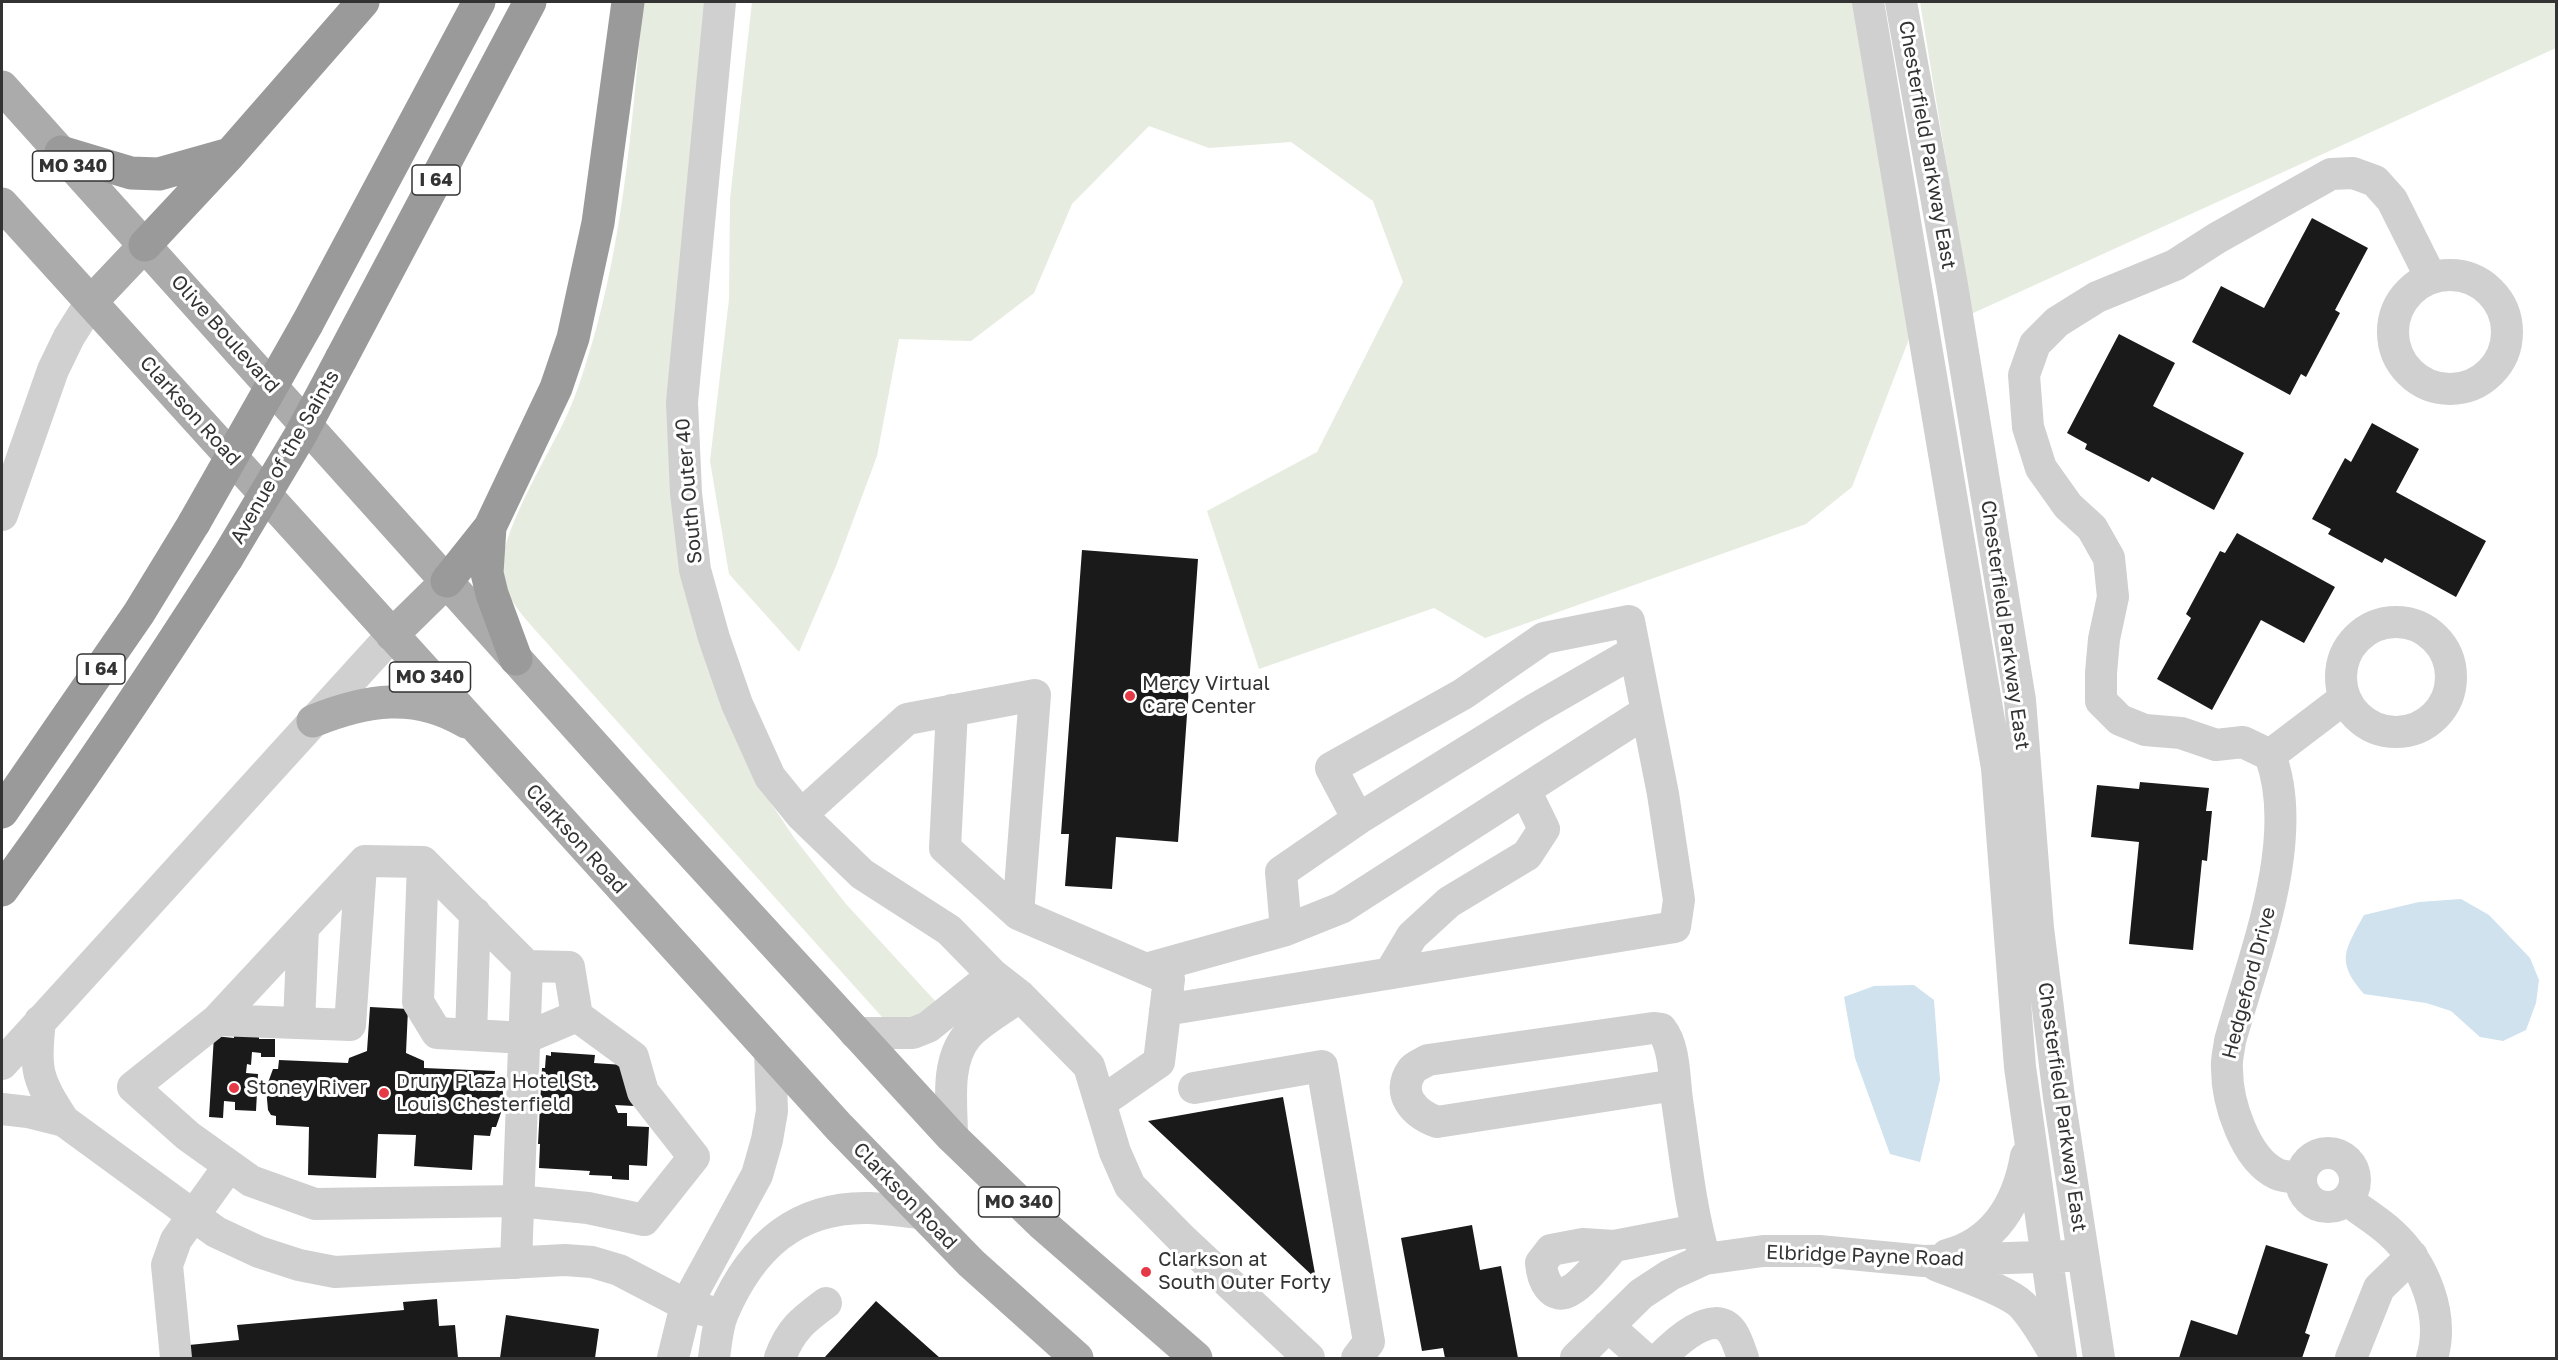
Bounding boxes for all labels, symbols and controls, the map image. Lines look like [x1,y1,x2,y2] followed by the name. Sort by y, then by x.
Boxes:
[1893,19,1961,271] street label: Chesterfield Parkway East
[32,151,113,181] road number: MO 340
[412,165,460,195] road number: I 64
[166,270,284,398] street label: Olive Boulevard
[134,351,246,471] street label: Clarkson Road
[225,366,345,548] street label: Avenue of the Saints
[671,417,707,565] street label: South Outer 40
[1976,499,2034,751] street label: Chesterfield Parkway East
[77,654,125,684] road number: I 64
[390,662,470,692] road number: MO 340
[1142,672,1270,719] place label: Mercy Virtual Care Center
[1123,689,1137,703] marker: Mercy Virtual Care Center
[520,779,632,899] street label: Clarkson Road
[2217,904,2281,1062] street label: Hedgeford Drive
[2033,981,2091,1233] street label: Chesterfield Parkway East
[396,1070,597,1117] place label: Drury Plaza Hotel St. Louis Chesterfield
[246,1076,367,1100] place label: Stoney River
[227,1081,241,1095] marker: Stoney River
[377,1086,391,1100] marker: Drury Plaza Hotel St. Louis Chesterfield
[848,1138,962,1254] street label: Clarkson Road
[978,1187,1060,1217] road number: MO 340
[1766,1241,1964,1271] street label: Elbridge Payne Road
[1158,1248,1331,1295] place label: Clarkson at South Outer Forty
[1139,1265,1153,1279] marker: Clarkson at South Outer Forty

